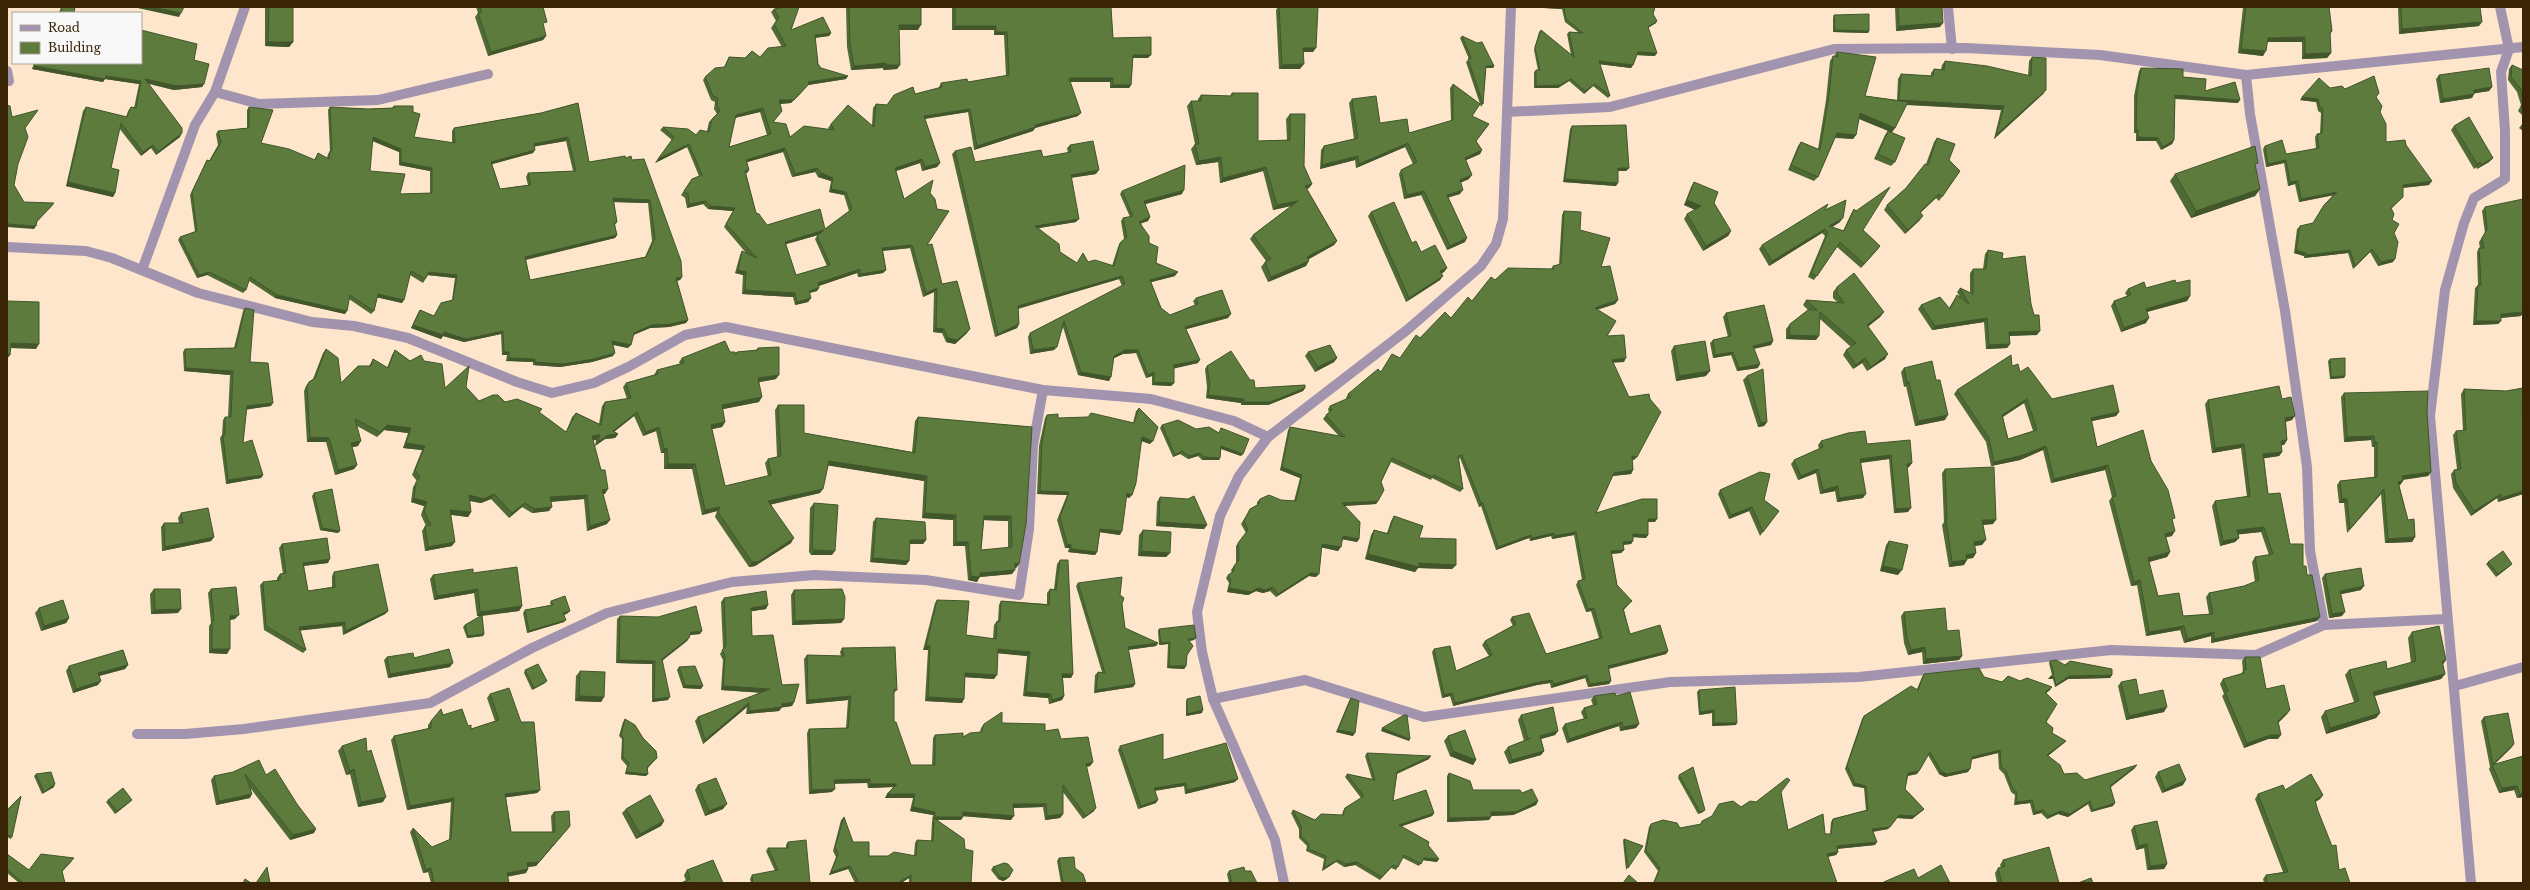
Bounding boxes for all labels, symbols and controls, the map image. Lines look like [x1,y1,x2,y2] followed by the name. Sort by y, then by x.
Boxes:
[12,12,142,64] legend
[48,20,80,35] text: Road
[48,40,102,55] text: Building

